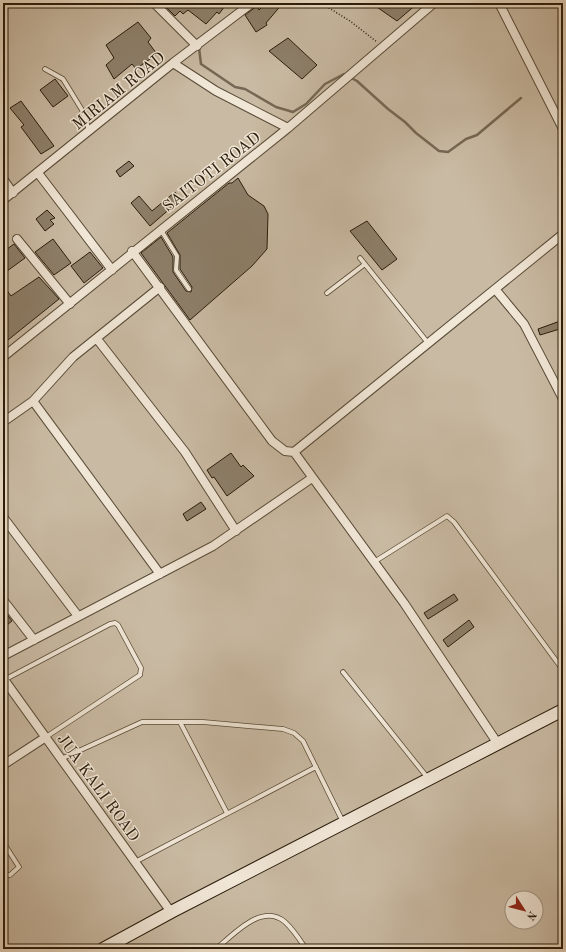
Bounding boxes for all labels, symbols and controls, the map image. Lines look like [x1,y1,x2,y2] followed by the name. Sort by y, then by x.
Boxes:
[70,49,169,134] street label: MIRIAM ROAD
[160,130,264,216] street label: SAITOTI ROAD
[53,731,142,845] street label: JUA KALI ROAD
[504,890,544,930] north arrow
[524,908,538,922] text: N

